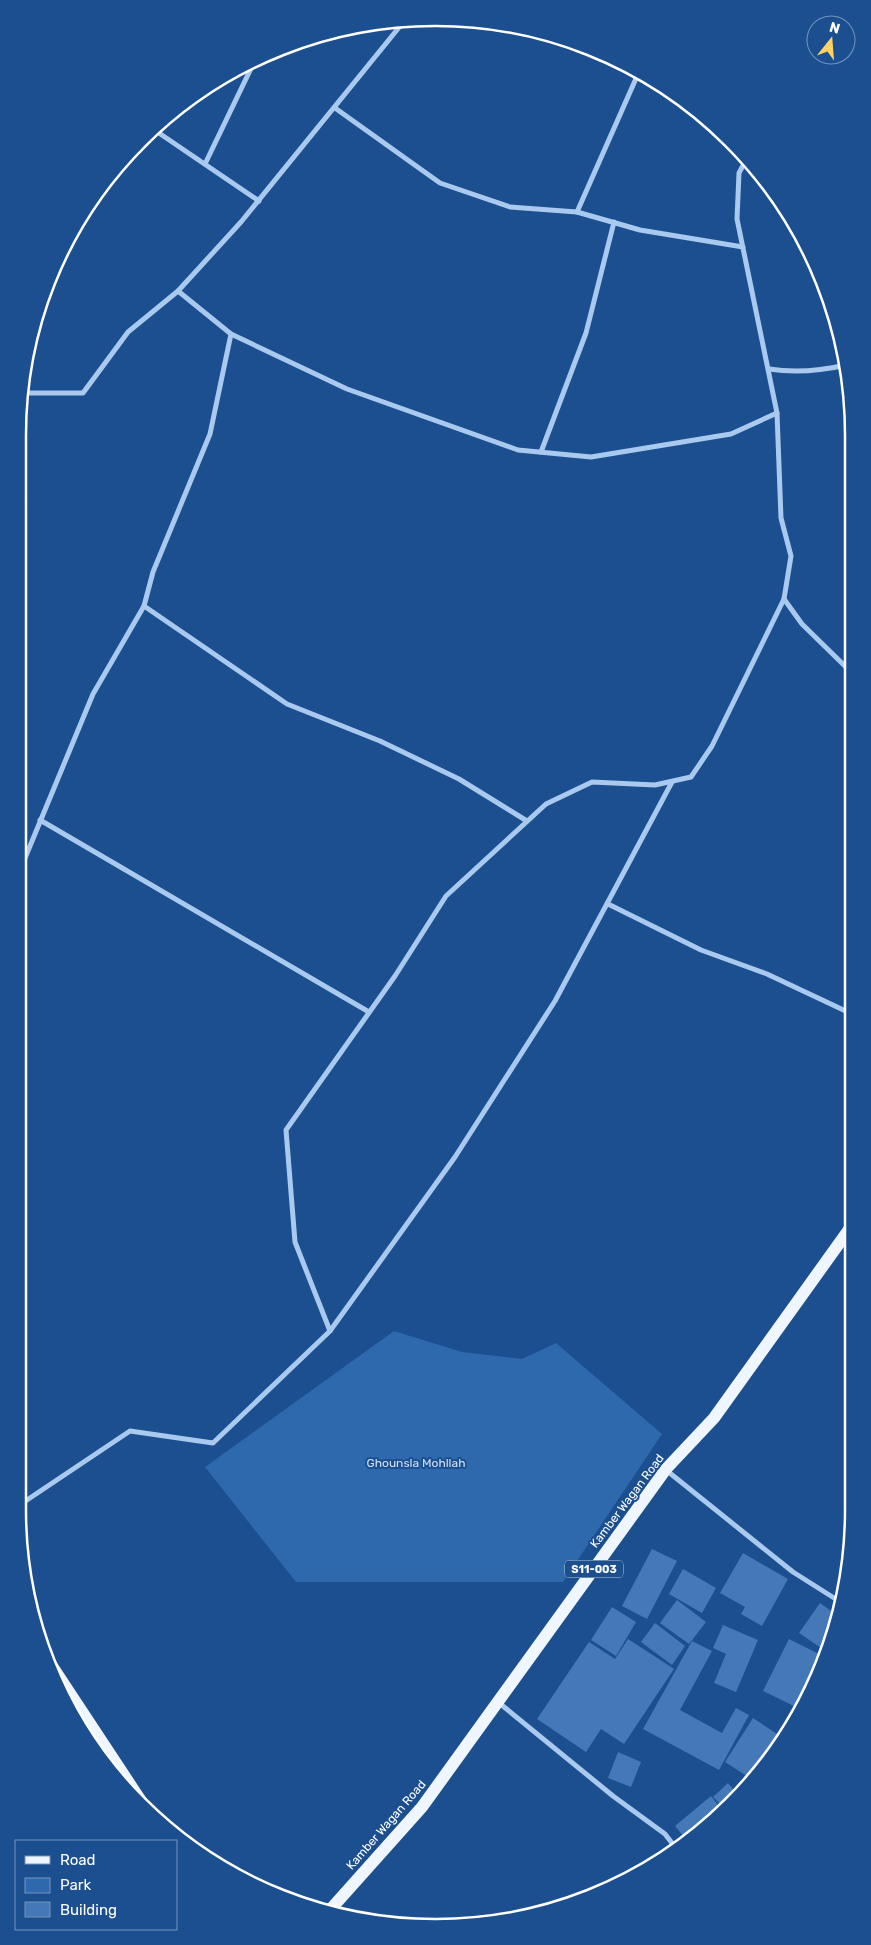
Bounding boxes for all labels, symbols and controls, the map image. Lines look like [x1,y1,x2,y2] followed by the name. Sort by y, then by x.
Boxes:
[806,15,856,65] north arrow
[827,18,842,38] text: N
[587,1451,667,1551] street label: Kamber Wagan Road
[367,1456,465,1470] park label: Ghounsla Mohllah
[565,1560,623,1578] road number: S11-003
[343,1777,429,1873] street label: Kamber Wagan Road
[15,1840,178,1930] legend
[60,1851,96,1869] text: Road
[60,1876,91,1894] text: Park
[60,1901,117,1919] text: Building

